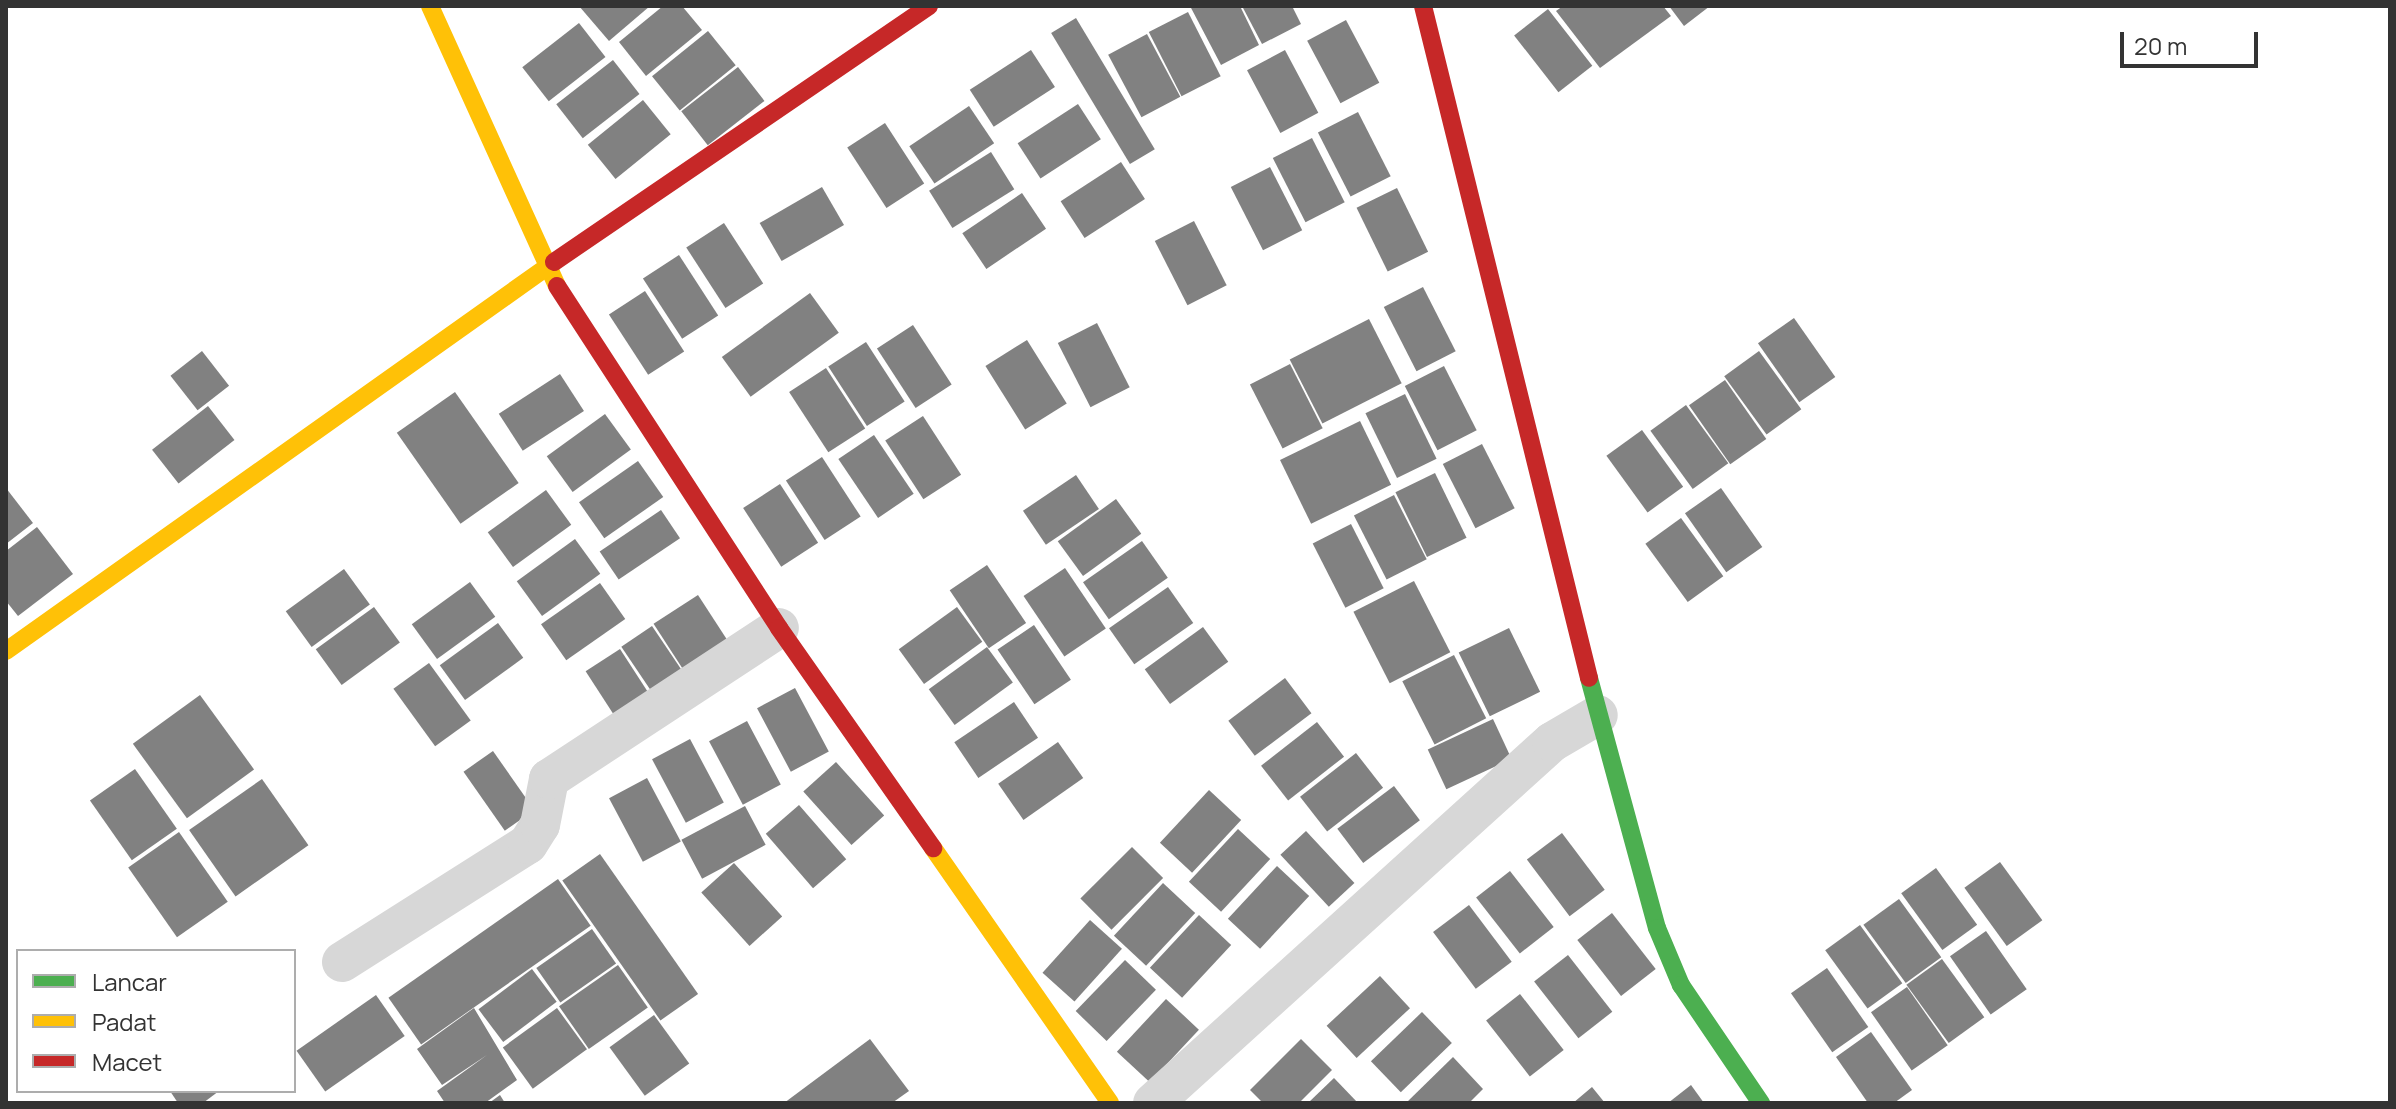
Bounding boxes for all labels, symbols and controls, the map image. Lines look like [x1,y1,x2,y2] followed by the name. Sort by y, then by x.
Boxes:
[2124,16,2262,66] scale bar
[2134,29,2187,62] text: 20 m
[16,949,296,1093] legend
[92,965,167,998] text: Lancar
[92,1005,156,1038] text: Padat
[92,1045,162,1078] text: Macet

